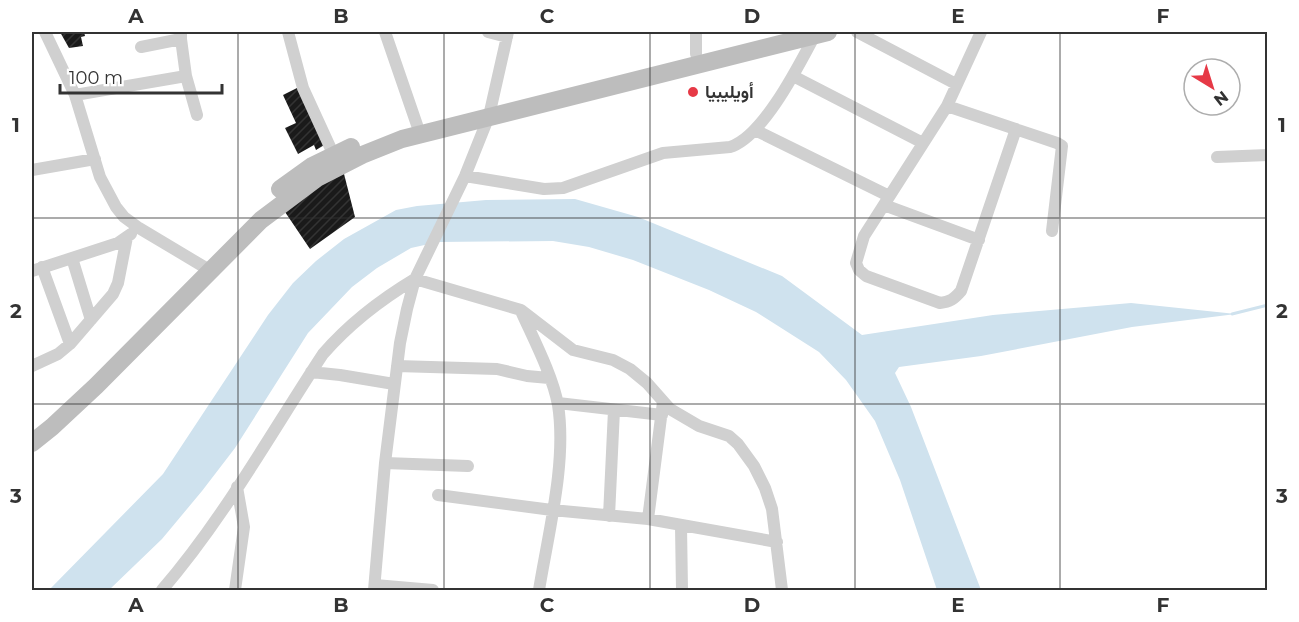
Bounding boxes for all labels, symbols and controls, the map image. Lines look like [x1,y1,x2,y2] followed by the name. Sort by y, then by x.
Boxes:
[127,4,144,28] text: A
[333,4,349,28] text: B
[540,4,555,28] text: C
[744,4,760,28] text: D
[951,4,965,28] text: E
[1157,4,1170,28] text: F
[60,57,222,95] scale bar
[1182,57,1242,117] north arrow
[69,67,123,89] text: 100 m
[705,81,754,103] place label: أويليبيا
[686,85,700,99] marker: أويليبيا
[1210,87,1232,110] text: N
[12,113,20,137] text: 1
[1278,113,1286,137] text: 1
[10,299,22,323] text: 2
[1276,299,1288,323] text: 2
[9,484,22,508] text: 3
[1275,484,1288,508] text: 3
[127,593,144,617] text: A
[333,593,349,617] text: B
[540,593,555,617] text: C
[744,593,760,617] text: D
[951,593,965,617] text: E
[1157,593,1170,617] text: F

